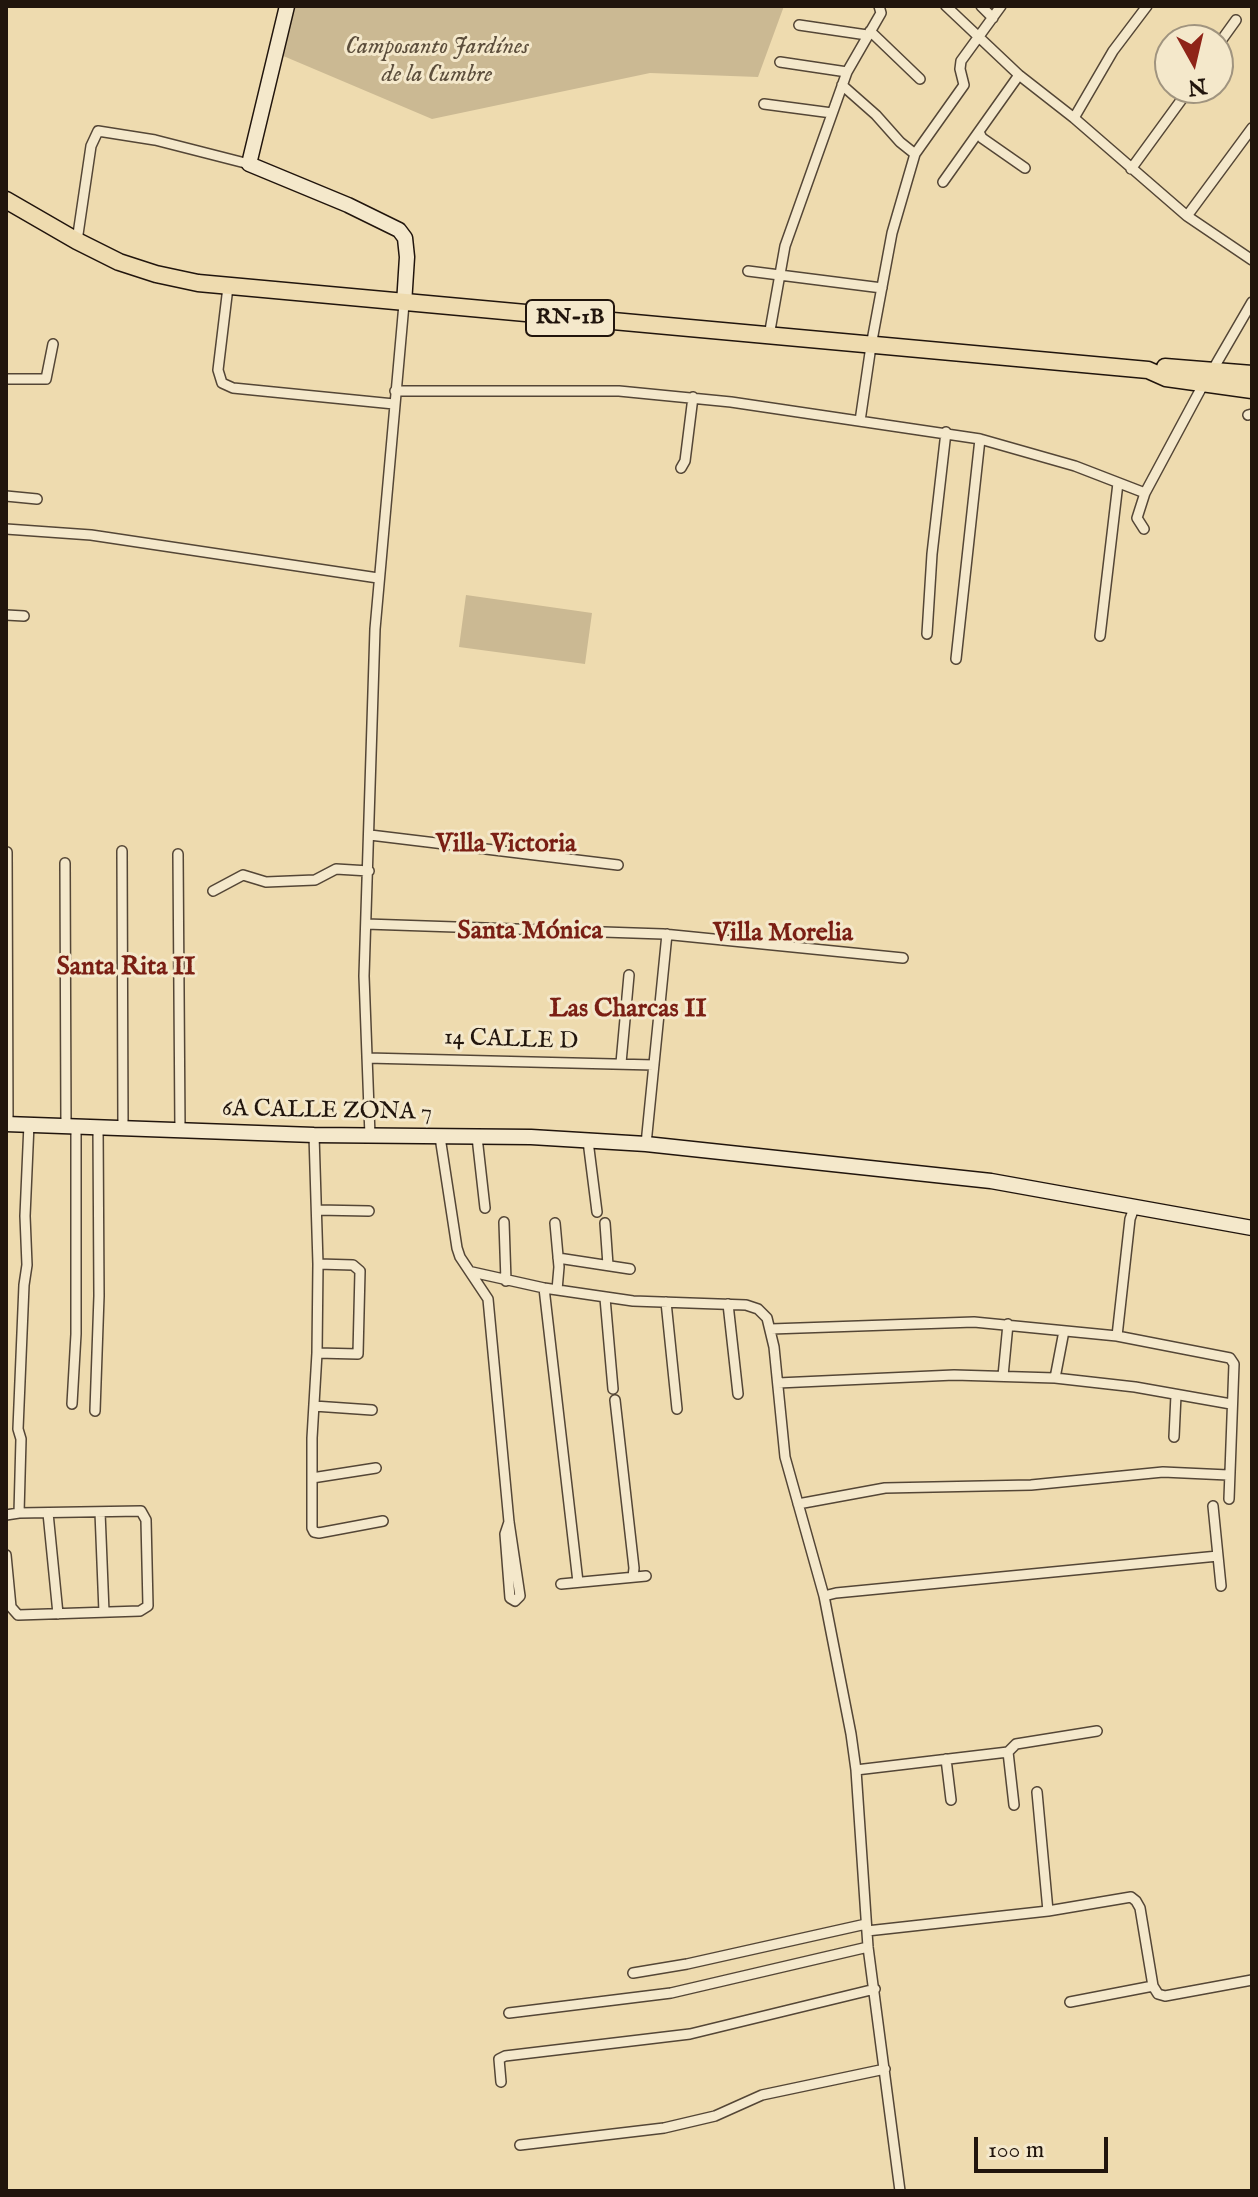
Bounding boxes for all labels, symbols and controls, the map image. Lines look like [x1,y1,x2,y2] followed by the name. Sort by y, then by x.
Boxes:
[1154,24,1234,104] north arrow
[345,34,529,90] park label: Camposanto Jardínes de la Cumbre
[1186,71,1208,101] text: N
[526,300,614,336] road number: RN-1B
[436,830,576,862] district label: Villa Victoria
[457,917,603,949] district label: Santa Mónica
[713,919,853,951] district label: Villa Morelia
[57,953,195,985] district label: Santa Rita II
[549,995,707,1027] district label: Las Charcas II
[443,1024,579,1058] street label: 14 CALLE D
[222,1096,432,1128] street label: 6A CALLE ZONA 7
[978,2121,1112,2171] scale bar
[988,2135,1044,2166] text: 100 m

